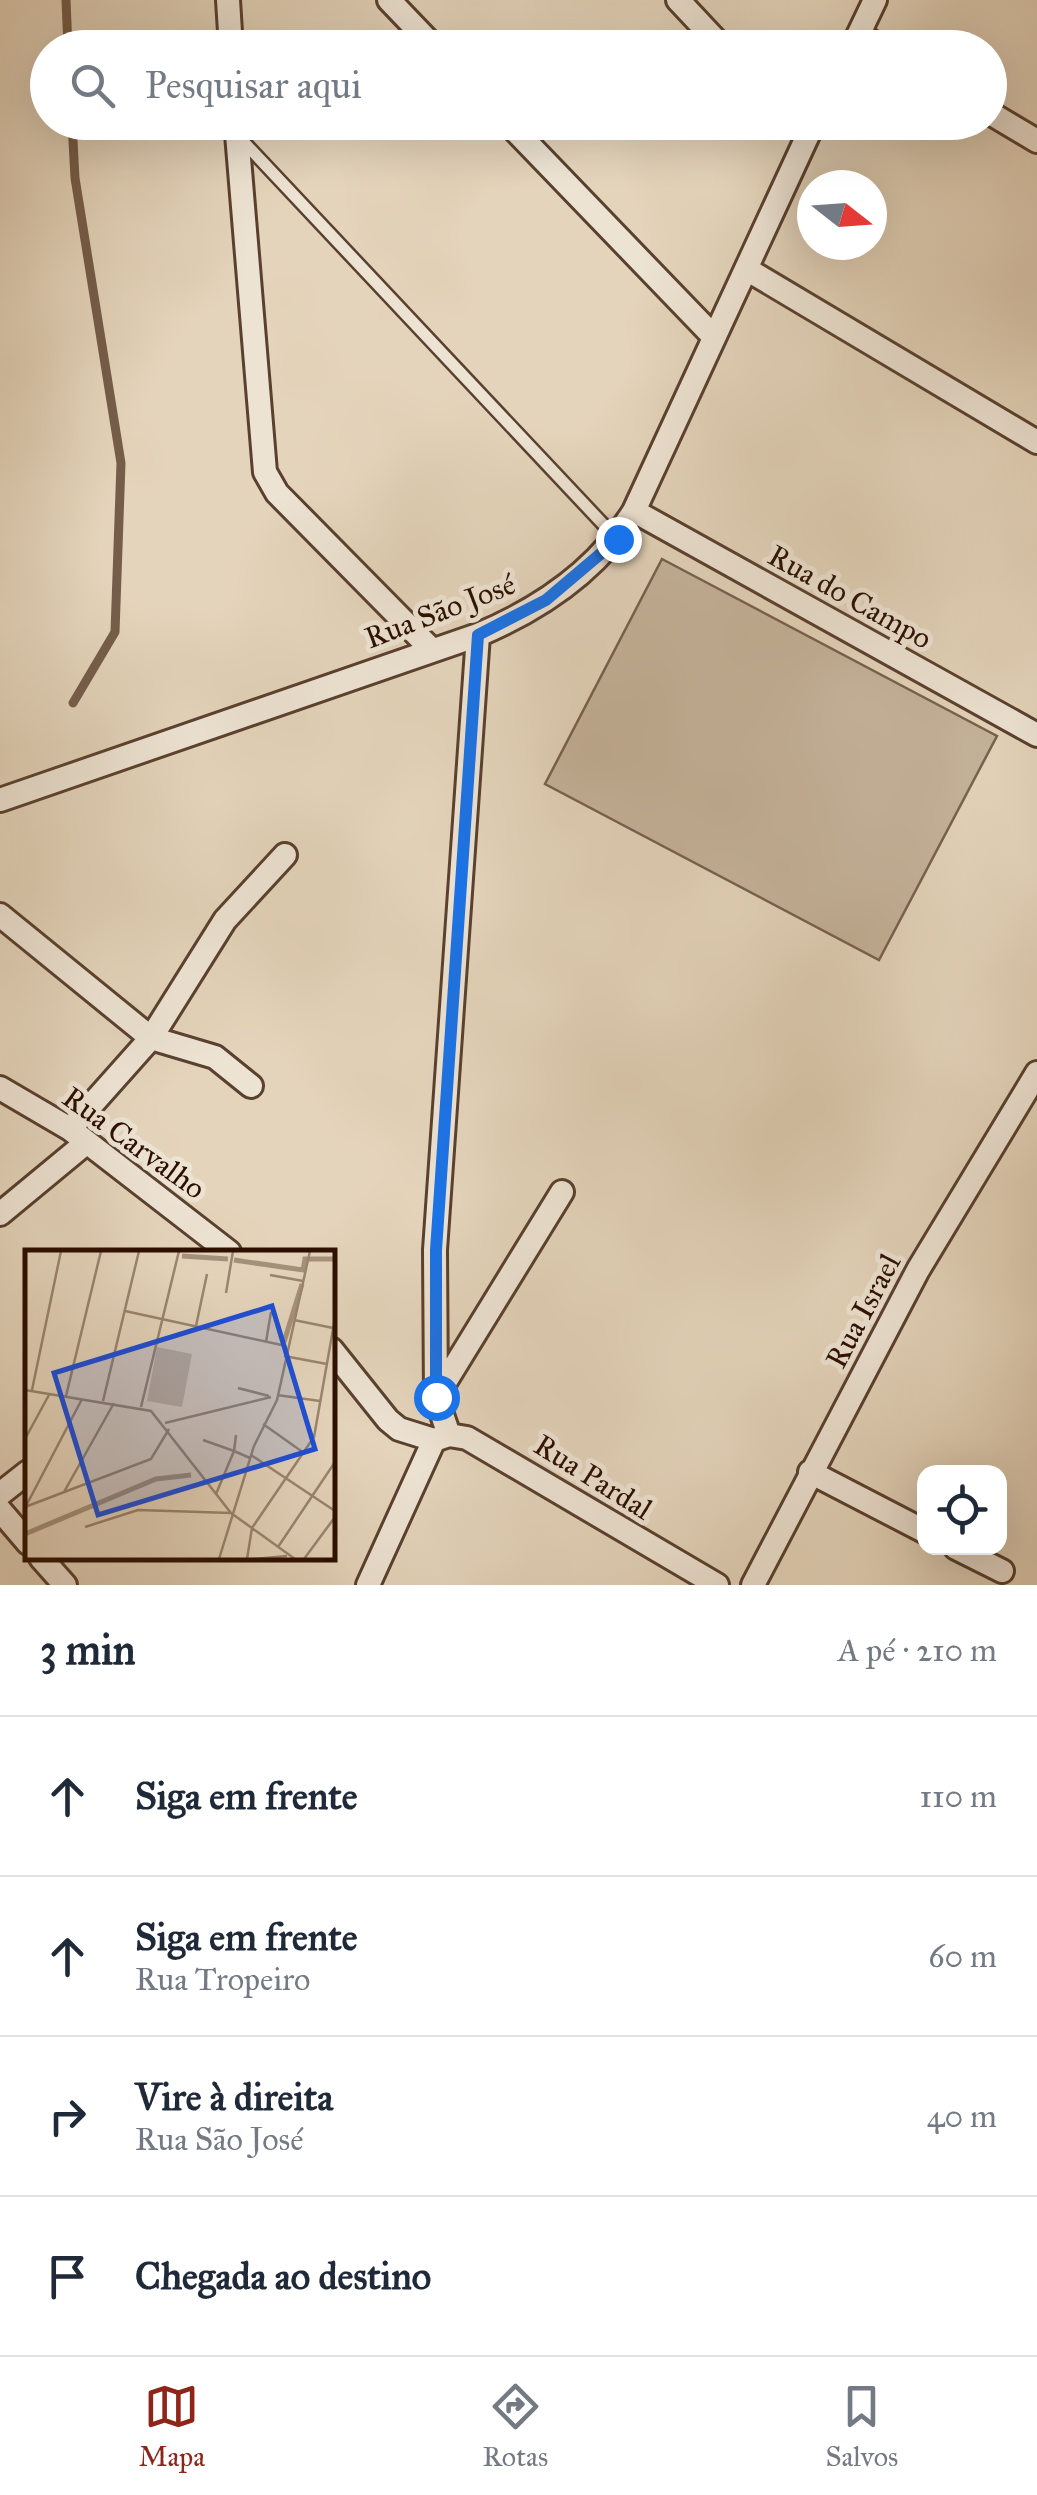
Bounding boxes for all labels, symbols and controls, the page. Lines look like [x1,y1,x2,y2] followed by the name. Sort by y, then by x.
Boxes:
[30,30,1007,140] search box
[65,58,120,113] icon: search
[145,62,362,108] text: Pesquisar aqui
[797,170,887,260] north arrow
[596,517,642,563] route end
[762,537,938,657] street label: Rua do Campo
[360,566,521,656] street label: Rua São José
[56,1079,212,1207] street label: Rua Carvalho
[818,1247,908,1374] street label: Rua Israel
[25,1250,335,1560] inset map
[414,1375,460,1421] route start
[527,1427,659,1528] street label: Rua Pardal
[917,1465,1007,1555] map controls
[917,1465,1007,1555] button: locate
[40,1624,135,1676] text: 3 min
[838,1631,997,1670] text: A pé · 210 m
[40,1769,95,1824] icon: ahead
[135,1773,358,1819] text: Siga em frente
[919,1777,997,1816] text: 110 m
[135,1914,358,1960] text: Siga em frente
[40,1929,95,1984] icon: ahead
[928,1937,997,1976] text: 60 m
[135,1960,310,1999] text: Rua Tropeiro
[135,2074,333,2120] text: Vire à direita
[40,2089,95,2144] icon: right
[927,2097,997,2136] text: 40 m
[135,2120,304,2159] text: Rua São José
[40,2249,95,2304] icon: arrive
[135,2253,431,2299] text: Chegada ao destino
[139,2379,205,2474] tab: Mapa
[482,2379,548,2474] tab: Rotas
[825,2379,898,2474] tab: Salvos

